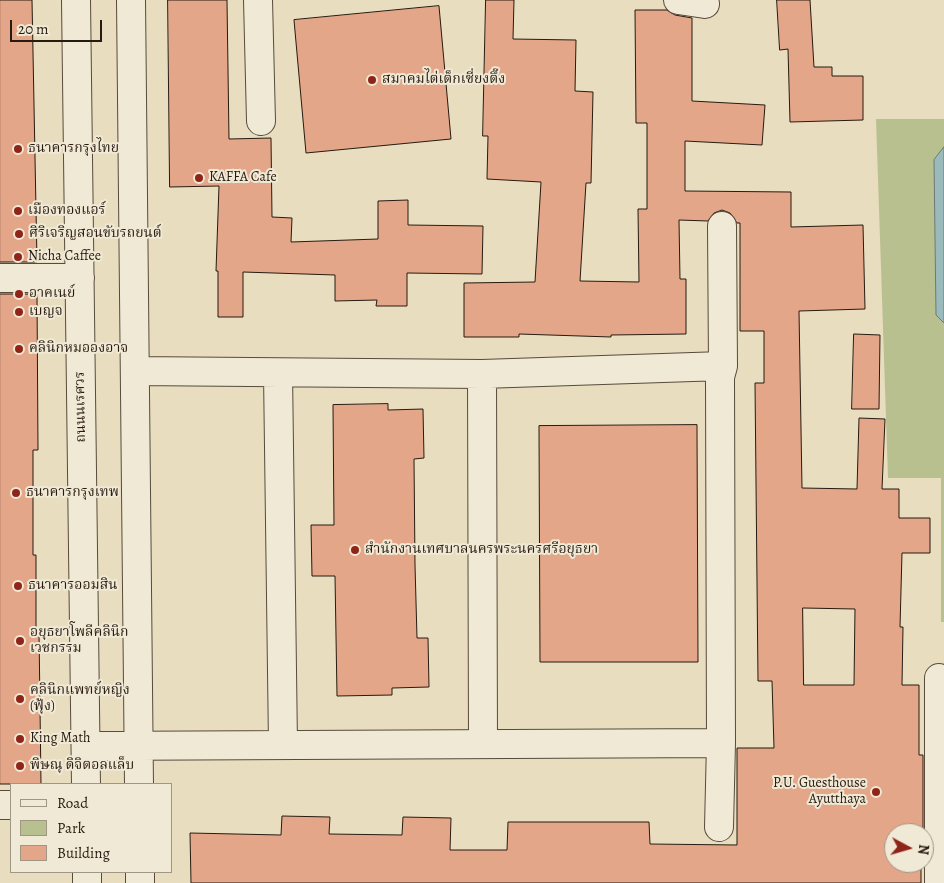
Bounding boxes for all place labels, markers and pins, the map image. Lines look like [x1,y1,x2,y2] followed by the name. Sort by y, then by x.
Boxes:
[382,72,505,88] place label: สมาคมไต่เต็กเซี่ยงตึ๊ง
[366,74,378,86] marker: สมาคมไต่เต็กเซี่ยงตึ๊ง
[28,141,119,157] place label: ธนาคารกรุงไทย
[12,143,24,155] marker: ธนาคารกรุงไทย
[209,170,277,186] place label: KAFFA Cafe
[193,172,205,184] marker: KAFFA Cafe
[28,203,106,219] place label: เมืองทองแอร์
[12,205,24,217] marker: เมืองทองแอร์
[29,226,162,242] place label: ศิริเจริญสอนขับรถยนต์
[13,228,25,240] marker: ศิริเจริญสอนขับรถยนต์
[28,249,101,265] place label: Nicha Caffee
[12,251,24,263] marker: Nicha Caffee
[29,286,75,302] place label: อาคเนย์
[13,288,25,300] marker: อาคเนย์
[29,304,63,320] place label: เบญจ
[13,306,25,318] marker: เบญจ
[29,341,128,357] place label: คลินิกหมอองอาจ
[13,343,25,355] marker: คลินิกหมอองอาจ
[26,485,119,501] place label: ธนาคารกรุงเทพ
[10,487,22,499] marker: ธนาคารกรุงเทพ
[365,542,598,558] place label: สำนักงานเทศบาลนครพระนครศรีอยุธยา
[349,544,361,556] marker: สำนักงานเทศบาลนครพระนครศรีอยุธยา
[28,578,118,594] place label: ธนาคารออมสิน
[12,580,24,592] marker: ธนาคารออมสิน
[30,625,129,658] place label: อยุธยาโพลีคลินิก เวชกรรม
[14,635,26,647] marker: อยุธยาโพลีคลินิก เวชกรรม
[30,683,130,716] place label: คลินิกแพทย์หญิง (ฟุ้ง)
[14,693,26,705] marker: คลินิกแพทย์หญิง (ฟุ้ง)
[30,731,91,747] place label: King Math
[14,733,26,745] marker: King Math
[30,758,134,774] place label: พิษณุ ดิจิตอลแล็บ
[14,760,26,772] marker: พิษณุ ดิจิตอลแล็บ
[773,776,866,809] place label: P.U. Guesthouse Ayutthaya
[870,786,882,798] marker: P.U. Guesthouse Ayutthaya

